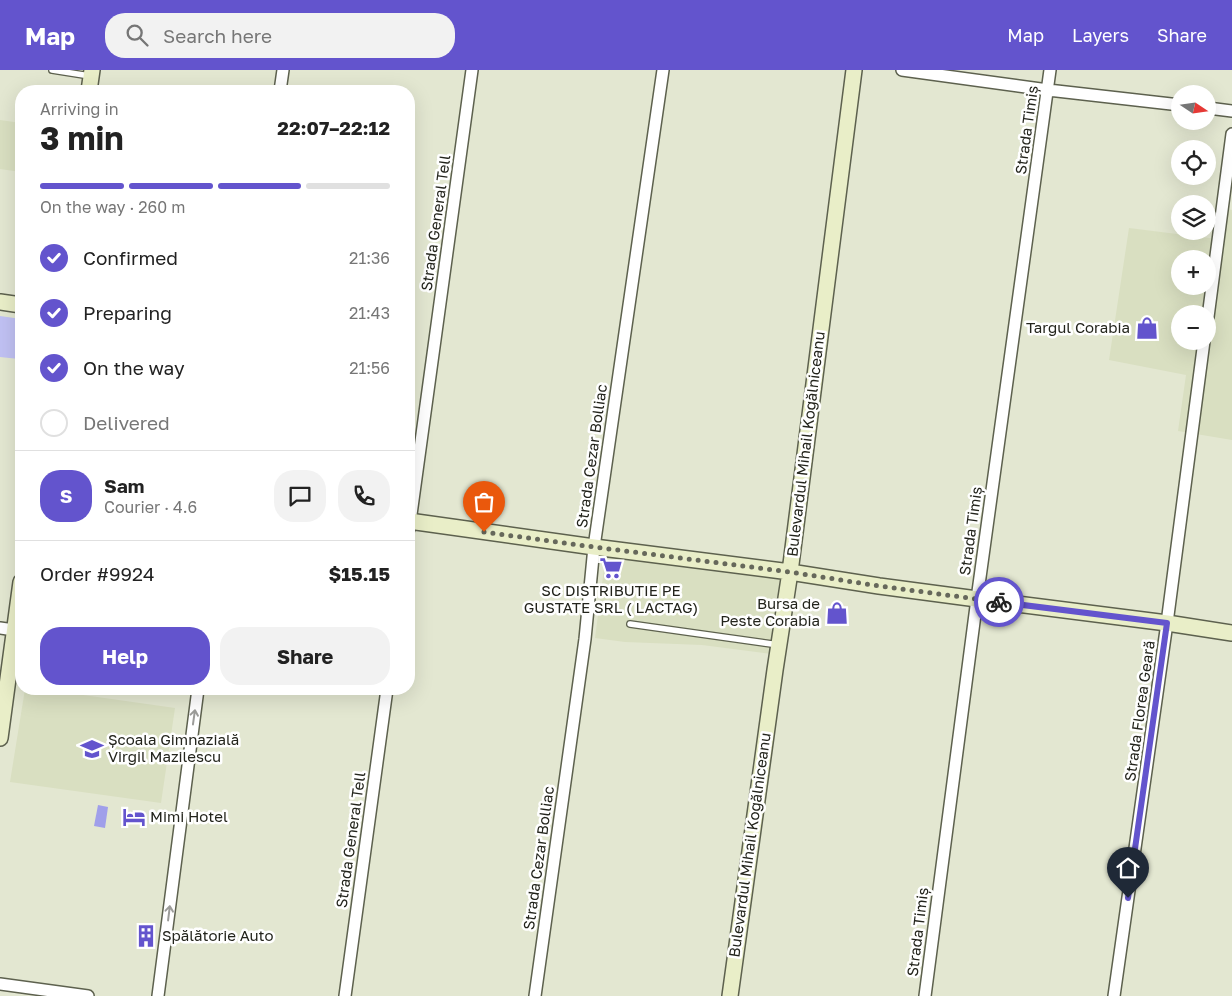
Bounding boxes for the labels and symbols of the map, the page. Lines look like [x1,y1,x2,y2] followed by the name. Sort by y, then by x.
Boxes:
[1011,84,1041,175] street label: Strada Timiș
[1171,85,1216,130] north arrow
[417,154,453,292] street label: Strada General Tell
[1134,315,1160,341] shop icon: Targul Corabia
[1026,318,1130,336] place label: Targul Corabia
[782,330,828,558] street label: Bulevardul Mihail Kogălniceanu
[572,383,610,529] street label: Strada Cezar Bolliac
[463,481,505,532] pin
[955,485,985,576] street label: Strada Timiș
[598,555,624,581] supermarket icon: SC DISTRIBUTIE PE GUSTATE SRL ( LACTAG)
[974,577,1024,627] courier
[524,581,698,616] place label: SC DISTRIBUTIE PE GUSTATE SRL ( LACTAG)
[720,594,820,629] place label: Bursa de Peste Corabia
[824,600,850,626] shop icon: Bursa de Peste Corabia
[1120,639,1158,782] street label: Strada Florea Geară
[190,709,200,725] one-way arrow
[108,730,239,765] place label: Școala Gimnazială Virgil Mazilescu
[724,731,774,958] street label: Bulevardul Mihail Kogălniceanu
[79,736,105,762] school or university icon: Școala Gimnazială Virgil Mazilescu
[332,771,368,909] street label: Strada General Tell
[519,785,557,931] street label: Strada Cezar Bolliac
[121,804,147,830] hotel icon: Mimi Hotel
[150,807,228,825] place label: Mimi Hotel
[1107,847,1149,898] pin
[903,886,931,977] street label: Strada Timiș
[164,905,174,921] one-way arrow
[133,923,159,949] building icon: Spălătorie Auto
[162,926,274,944] place label: Spălătorie Auto

